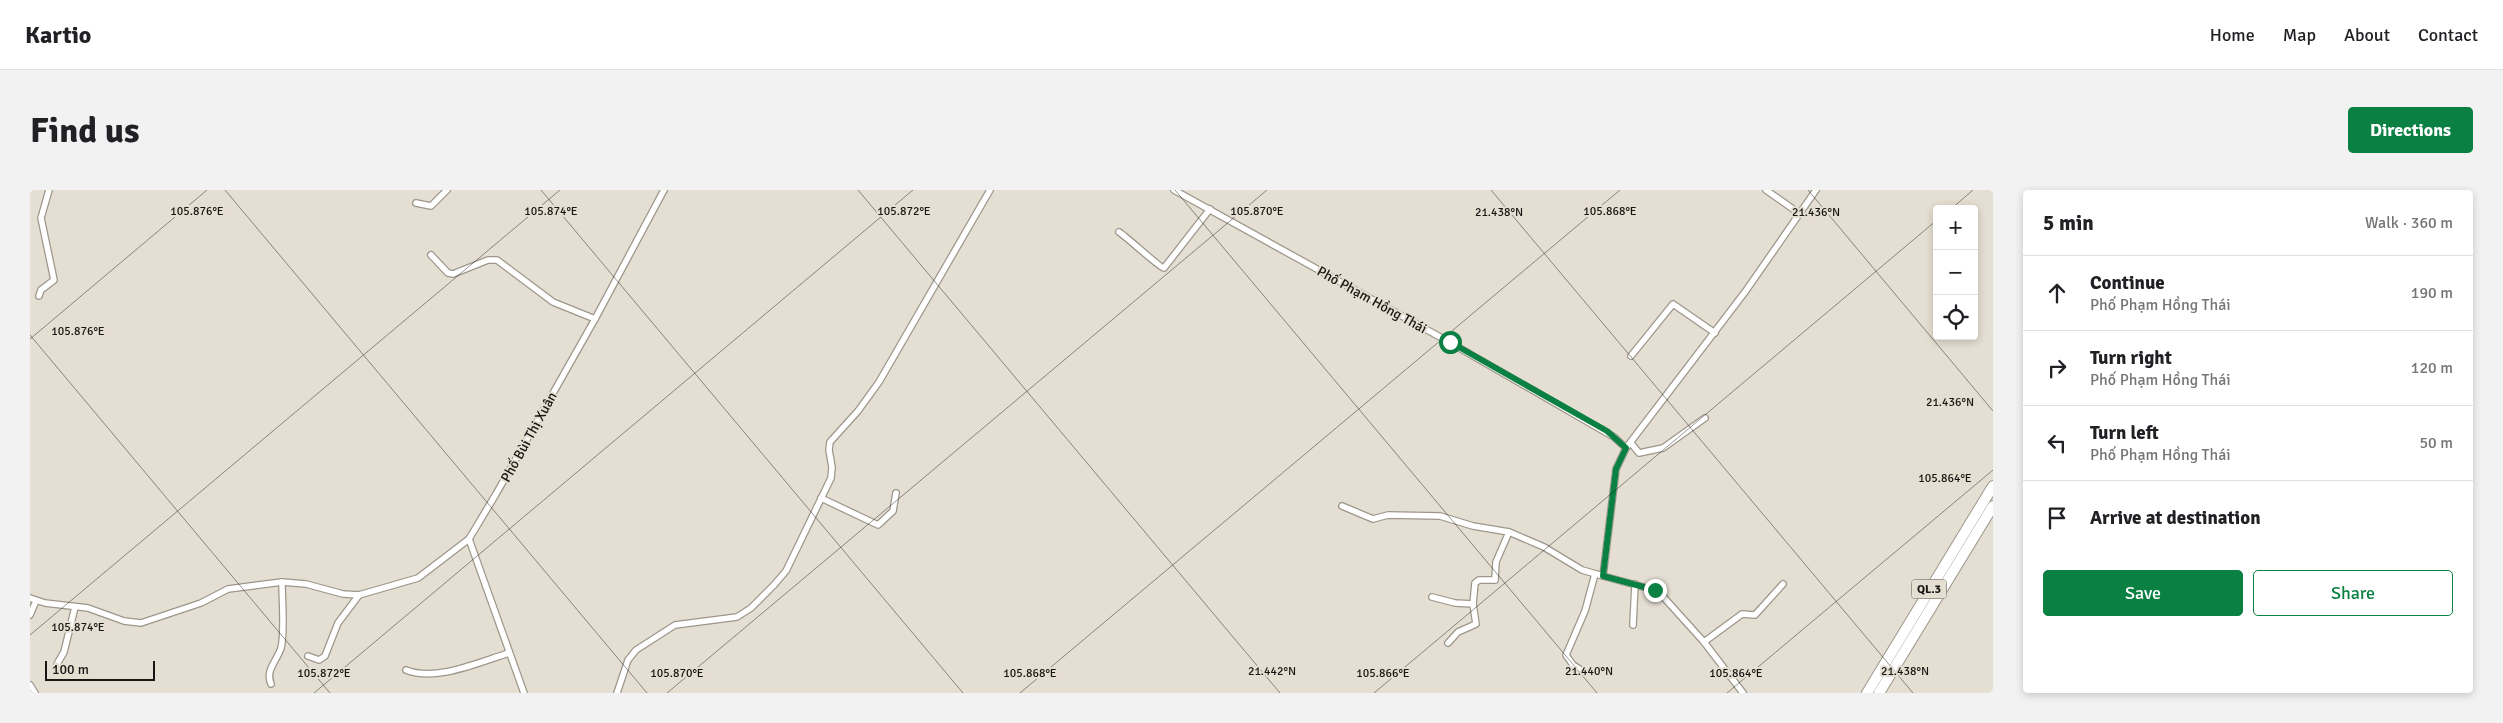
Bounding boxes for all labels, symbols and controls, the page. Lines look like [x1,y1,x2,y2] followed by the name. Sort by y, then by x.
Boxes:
[25,20,91,50] text: Kartio
[2210,24,2255,46] text: Home
[2283,24,2316,46] text: Map
[2344,24,2390,46] text: About
[2418,24,2478,46] text: Contact
[2348,107,2473,153] button: Directions
[30,109,140,152] text: Find us
[170,204,224,219] text: 105.876°E
[524,204,578,219] text: 105.874°E
[877,204,931,219] text: 105.872°E
[1230,204,1284,219] text: 105.870°E
[1583,204,1637,219] text: 105.868°E
[1475,205,1523,220] text: 21.438°N
[1792,205,1840,220] text: 21.436°N
[1933,205,1978,340] map controls
[1933,205,1978,250] button: +
[2043,210,2094,236] text: 5 min
[2365,213,2453,233] text: Walk · 360 m
[1933,250,1978,295] button: −
[1314,263,1430,337] street label: Phố Phạm Hồng Thái
[2090,271,2165,295] text: Continue
[2043,279,2071,307] icon: ahead
[2411,283,2453,303] text: 190 m
[1933,295,1978,340] button: locate
[2090,295,2231,315] text: Phố Phạm Hồng Thái
[51,324,105,339] text: 105.876°E
[1439,331,1462,354] route start
[2090,346,2172,370] text: Turn right
[2043,354,2071,382] icon: right
[2411,358,2453,378] text: 120 m
[2090,370,2231,390] text: Phố Phạm Hồng Thái
[497,389,561,485] street label: Phố Bùi Thị Xuân
[1926,395,1974,410] text: 21.436°N
[2090,421,2159,445] text: Turn left
[2043,429,2071,457] icon: left
[2419,433,2453,453] text: 50 m
[2090,445,2231,465] text: Phố Phạm Hồng Thái
[1918,471,1972,486] text: 105.864°E
[2043,504,2071,532] icon: arrive
[2090,506,2261,530] text: Arrive at destination
[2043,570,2243,616] button: Save
[2253,570,2453,616] button: Share
[1644,579,1667,602] route end
[1912,579,1946,598] road number: QL.3
[51,620,105,635] text: 105.874°E
[45,658,155,681] scale bar
[52,661,89,678] text: 100 m
[1248,664,1296,679] text: 21.442°N
[1565,664,1613,679] text: 21.440°N
[1881,664,1929,679] text: 21.438°N
[297,666,351,681] text: 105.872°E
[650,666,704,681] text: 105.870°E
[1003,666,1057,681] text: 105.868°E
[1356,666,1410,681] text: 105.866°E
[1709,666,1763,681] text: 105.864°E

